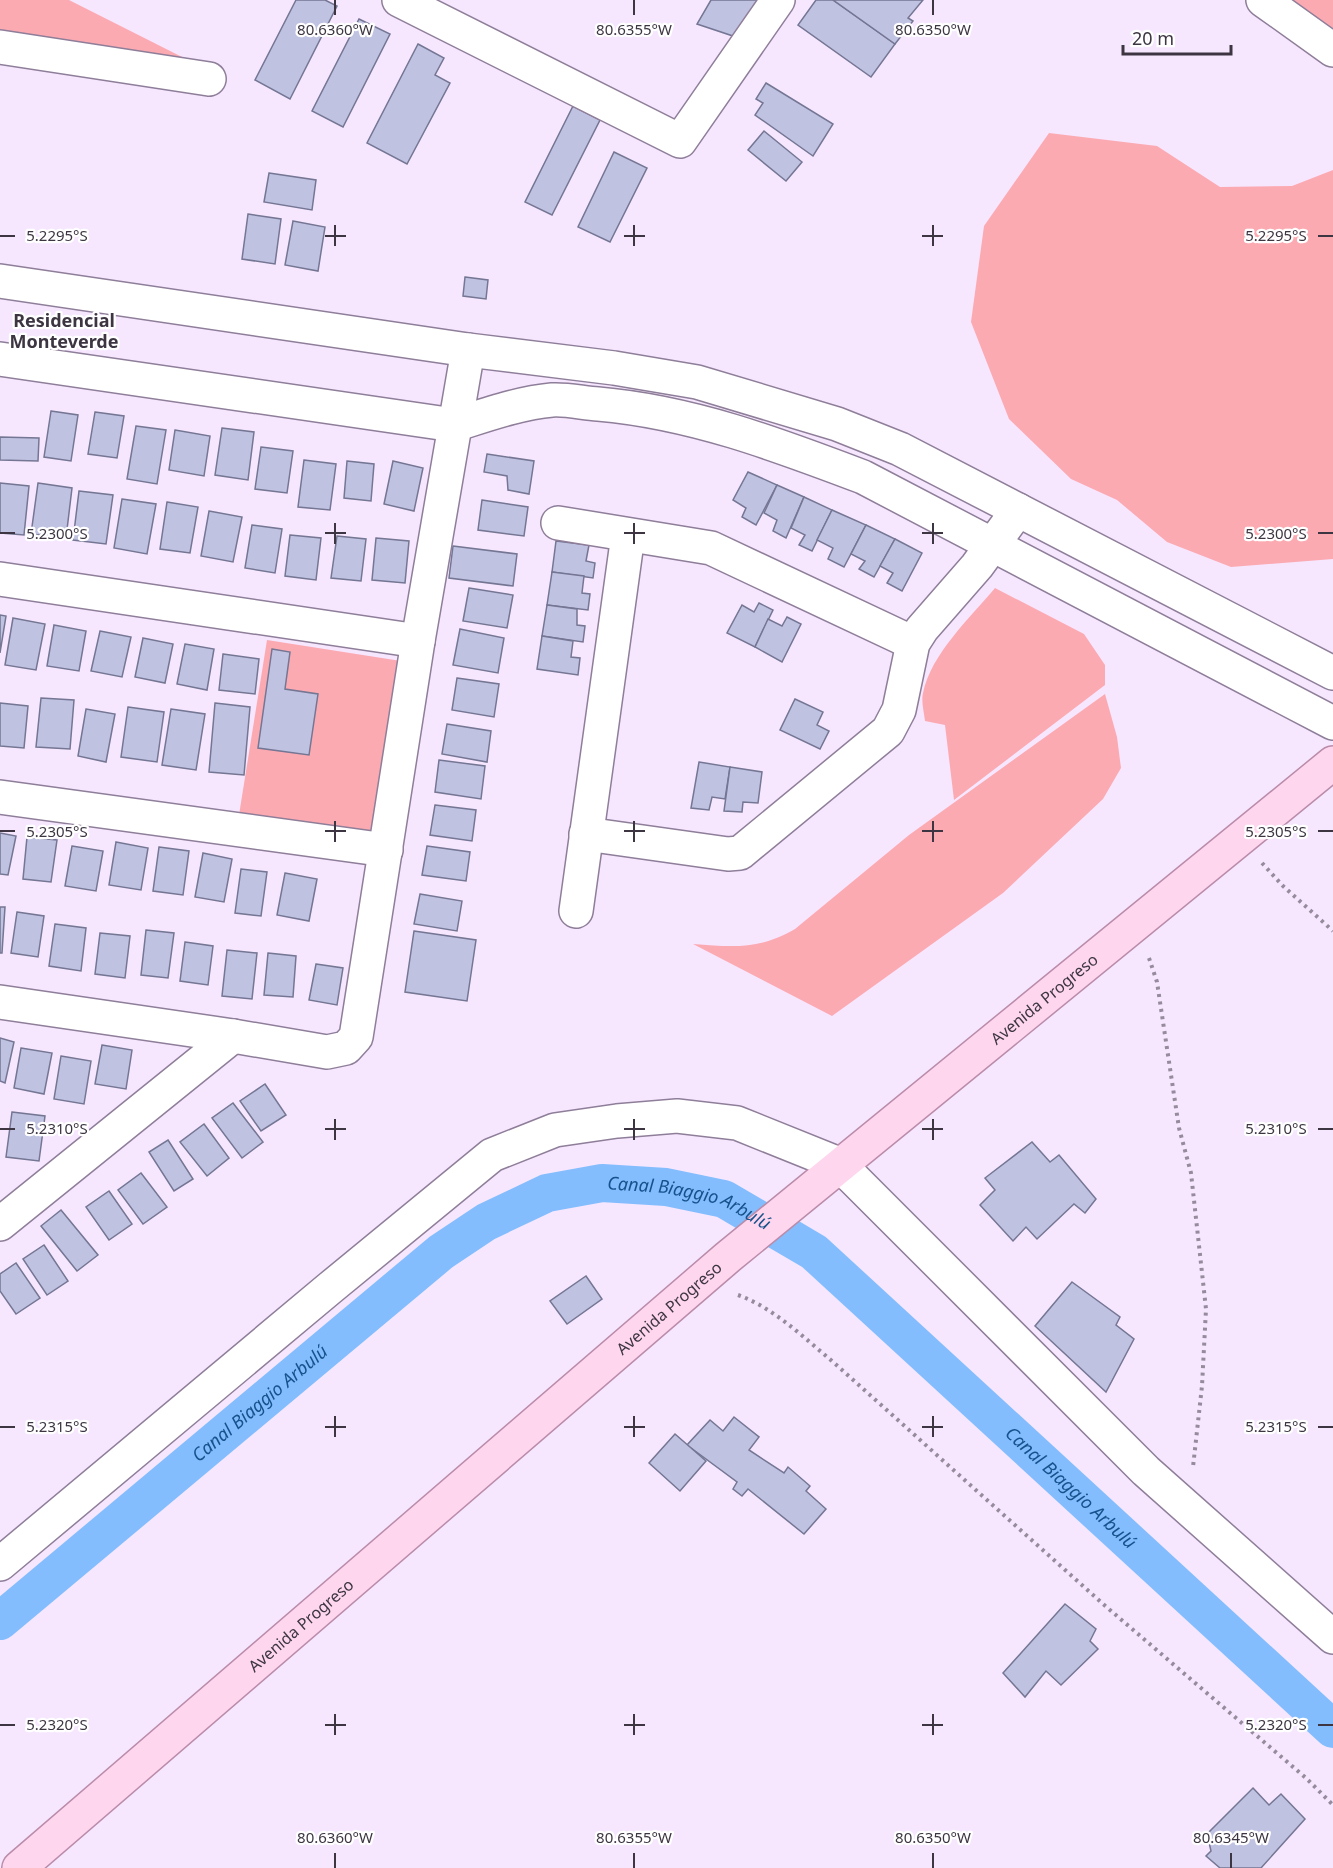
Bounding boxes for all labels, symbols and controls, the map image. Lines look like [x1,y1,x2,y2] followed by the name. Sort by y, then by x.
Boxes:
[1123,18,1231,56] scale bar
[297,19,373,39] text: 80.6360°W
[596,19,672,39] text: 80.6355°W
[895,19,971,39] text: 80.6350°W
[1132,26,1174,50] text: 20 m
[26,225,88,245] text: 5.2295°S
[1245,225,1307,245] text: 5.2295°S
[10,308,118,353] district label: Residencial Monteverde
[26,523,88,543] text: 5.2300°S
[1245,523,1307,543] text: 5.2300°S
[26,821,88,841] text: 5.2305°S
[1245,821,1307,841] text: 5.2305°S
[986,948,1102,1049] street label: Avenida Progreso
[26,1118,88,1138] text: 5.2310°S
[1245,1118,1307,1138] text: 5.2310°S
[607,1170,776,1235] water label: Canal Biaggio Arbulú
[612,1256,726,1360] street label: Avenida Progreso
[186,1339,332,1466] water label: Canal Biaggio Arbulú
[26,1416,88,1436] text: 5.2315°S
[1245,1416,1307,1436] text: 5.2315°S
[1001,1421,1142,1554] water label: Canal Biaggio Arbulú
[243,1574,358,1677] street label: Avenida Progreso
[26,1714,88,1734] text: 5.2320°S
[1245,1714,1307,1734] text: 5.2320°S
[297,1827,373,1847] text: 80.6360°W
[596,1827,672,1847] text: 80.6355°W
[895,1827,971,1847] text: 80.6350°W
[1193,1827,1269,1847] text: 80.6345°W

